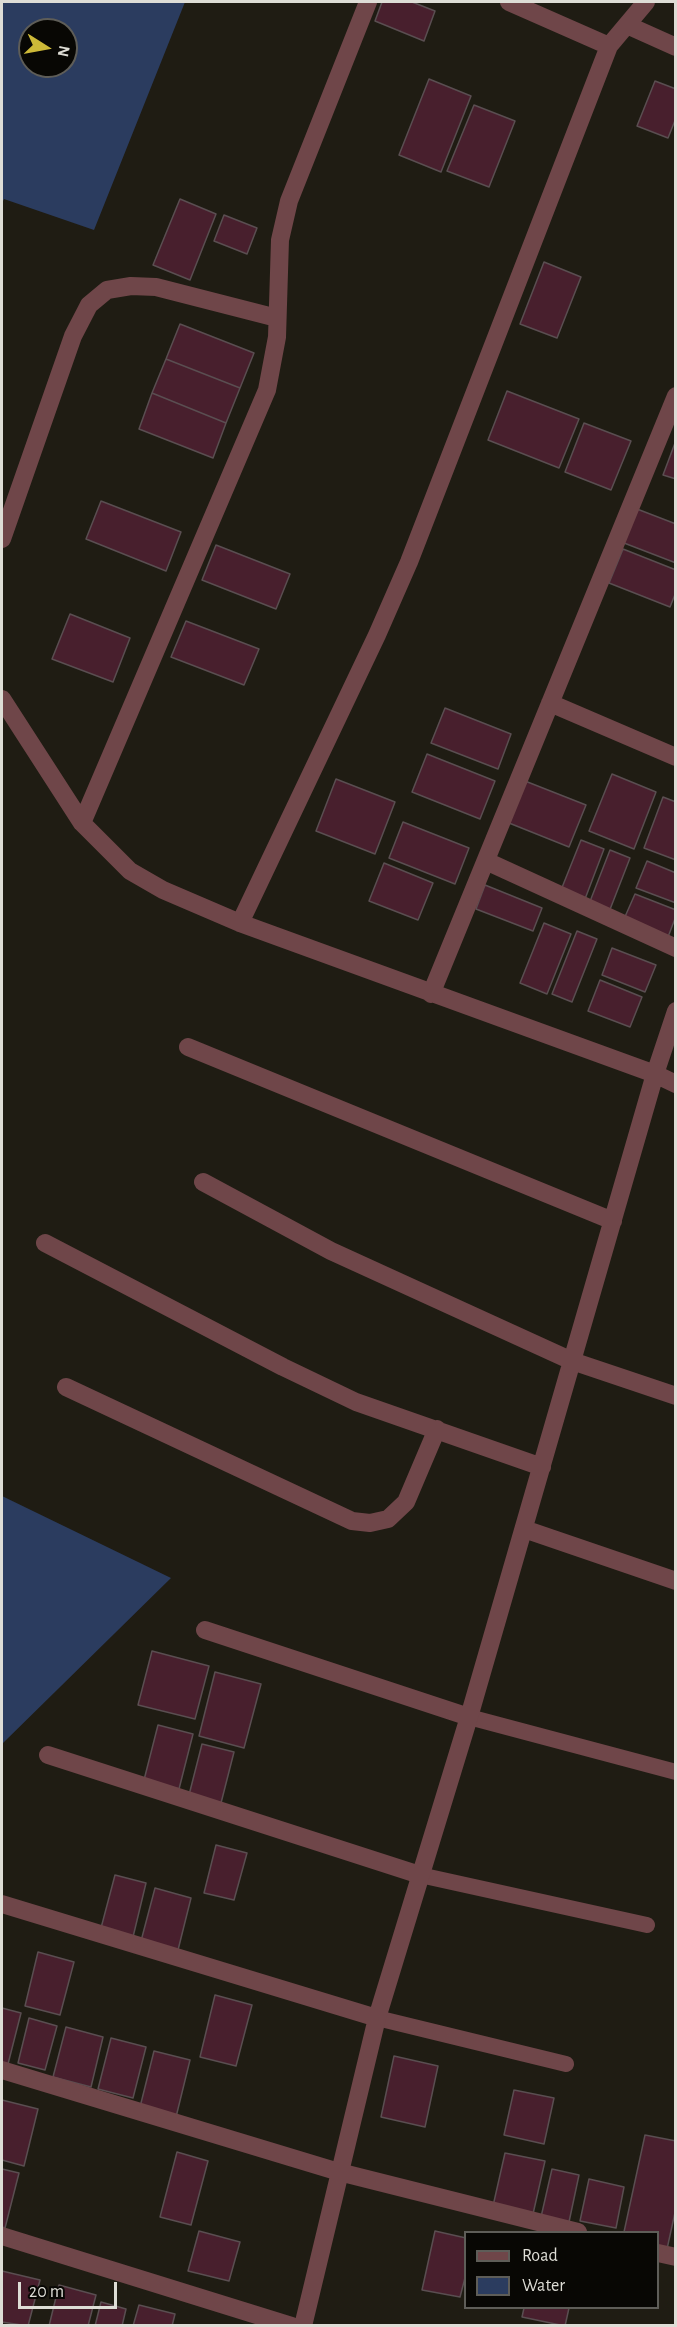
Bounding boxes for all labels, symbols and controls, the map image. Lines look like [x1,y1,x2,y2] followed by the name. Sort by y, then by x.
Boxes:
[18,18,78,78] north arrow
[55,44,73,58] text: N
[464,2231,659,2309] legend
[522,2247,558,2265] text: Road
[21,2270,120,2308] scale bar
[522,2277,565,2295] text: Water
[29,2283,64,2301] text: 20 m

